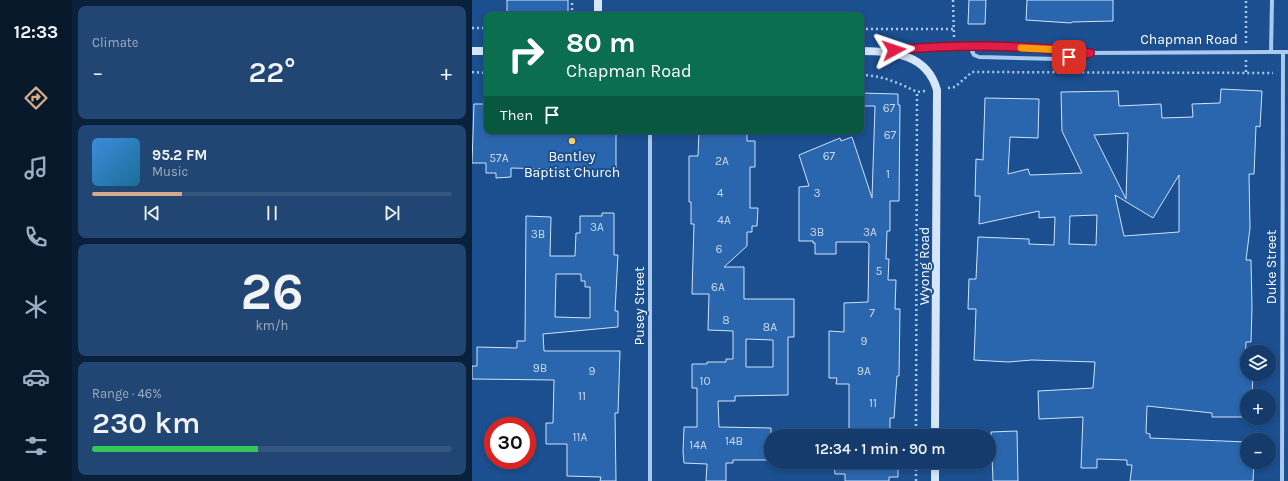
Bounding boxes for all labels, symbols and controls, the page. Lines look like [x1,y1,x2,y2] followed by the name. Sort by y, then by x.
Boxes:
[14,21,58,43] text: 12:33
[566,26,635,59] text: 80 m
[500,28,552,80] icon: right
[873,29,915,71] position arrow
[1140,31,1238,48] street label: Chapman Road
[92,35,138,50] text: Climate
[1052,40,1086,74] pin
[1058,46,1080,68] icon: arrive
[248,54,296,90] text: 22°
[92,60,104,86] text: −
[440,60,452,86] text: +
[566,60,692,82] text: Chapman Road
[22,84,50,112] icon: directions
[883,101,896,115] house number: 67
[541,104,563,126] icon: arrive
[500,106,533,124] text: Then
[884,128,897,142] house number: 67
[567,136,577,146] marker: Bentley Baptist Church
[152,146,207,164] text: 95.2 FM
[524,148,620,181] place label: Bentley Baptist Church
[823,149,836,163] house number: 67
[489,151,509,165] house number: 57A
[22,154,50,182] icon: music
[715,154,729,168] house number: 2A
[152,164,188,179] text: Music
[886,167,890,181] house number: 1
[717,186,724,200] house number: 4
[813,186,821,200] house number: 3
[141,202,163,224] icon: previous
[261,202,283,224] icon: pause
[381,202,403,224] icon: next
[717,213,731,227] house number: 4A
[590,220,604,234] house number: 3A
[22,223,50,251] icon: phone
[810,225,824,239] house number: 3B
[863,225,877,239] house number: 3A
[531,227,545,241] house number: 3B
[916,227,933,305] street label: Wyong Road
[1263,230,1280,304] street label: Duke Street
[716,242,723,256] house number: 6
[240,261,304,322] text: 26
[876,264,883,278] house number: 5
[631,266,648,346] street label: Pusey Street
[711,280,725,294] house number: 6A
[22,293,50,321] icon: climate
[869,306,875,320] house number: 7
[722,313,730,327] house number: 8
[256,318,288,333] text: km/h
[763,320,777,334] house number: 8A
[861,334,868,348] house number: 9
[1240,345,1276,469] map controls
[1240,345,1276,381] button: layers
[533,361,547,375] house number: 9B
[22,363,50,391] icon: car
[589,364,596,378] house number: 9
[857,364,871,378] house number: 9A
[699,374,711,388] house number: 10
[92,386,162,401] text: Range · 46%
[578,389,586,403] house number: 11
[1240,389,1276,425] button: +
[869,396,877,410] house number: 11
[92,405,200,441] text: 230 km
[484,417,536,469] speed limit sign: 30
[573,430,588,444] house number: 11A
[22,432,50,460] icon: filters
[1240,433,1276,469] button: −
[725,434,743,448] house number: 14B
[689,438,707,452] house number: 14A
[815,440,945,458] text: 12:34 · 1 min · 90 m

